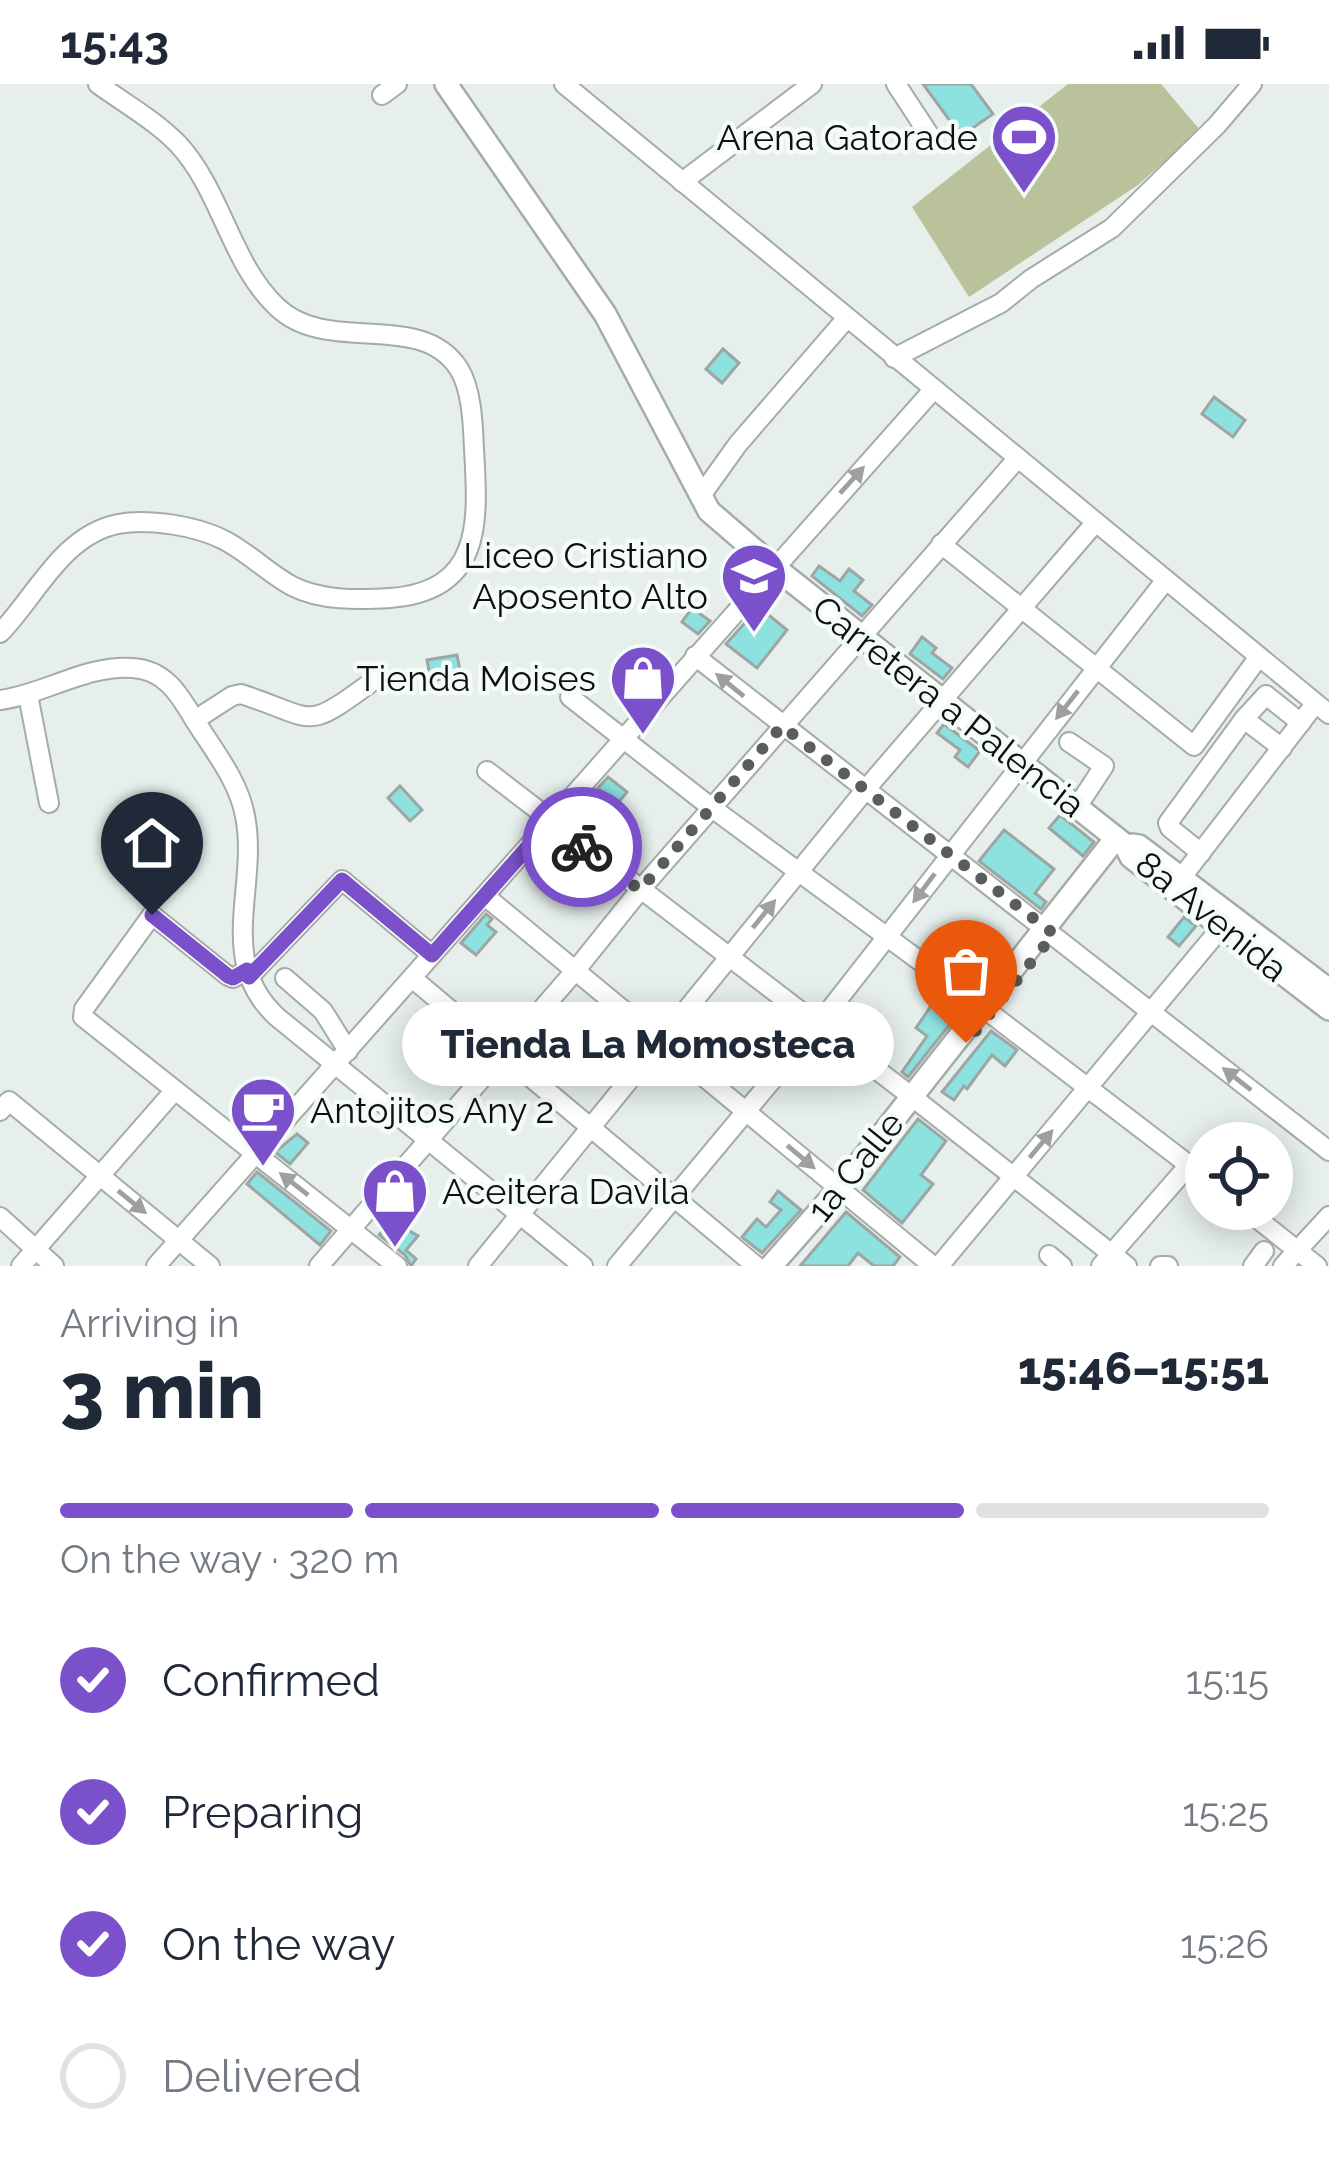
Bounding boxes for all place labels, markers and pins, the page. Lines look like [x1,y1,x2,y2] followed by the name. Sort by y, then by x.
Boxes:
[989,102,1059,196] sports icon: Arena Gatorade
[717,116,978,158] place label: Arena Gatorade
[463,534,708,617] place label: Liceo Cristiano Aposento Alto
[719,541,789,635] school or university icon: Liceo Cristiano Aposento Alto
[608,643,678,737] shop icon: Tienda Moises
[356,657,596,699] place label: Tienda Moises
[101,792,203,915] pin
[915,920,1017,1043] pin
[402,1001,894,1085] callout: Tienda La Momosteca
[228,1075,298,1169] cafe icon: Antojitos Any 2
[310,1089,554,1131] place label: Antojitos Any 2
[360,1156,430,1250] shop icon: Aceitera Davila
[442,1170,690,1212] place label: Aceitera Davila

